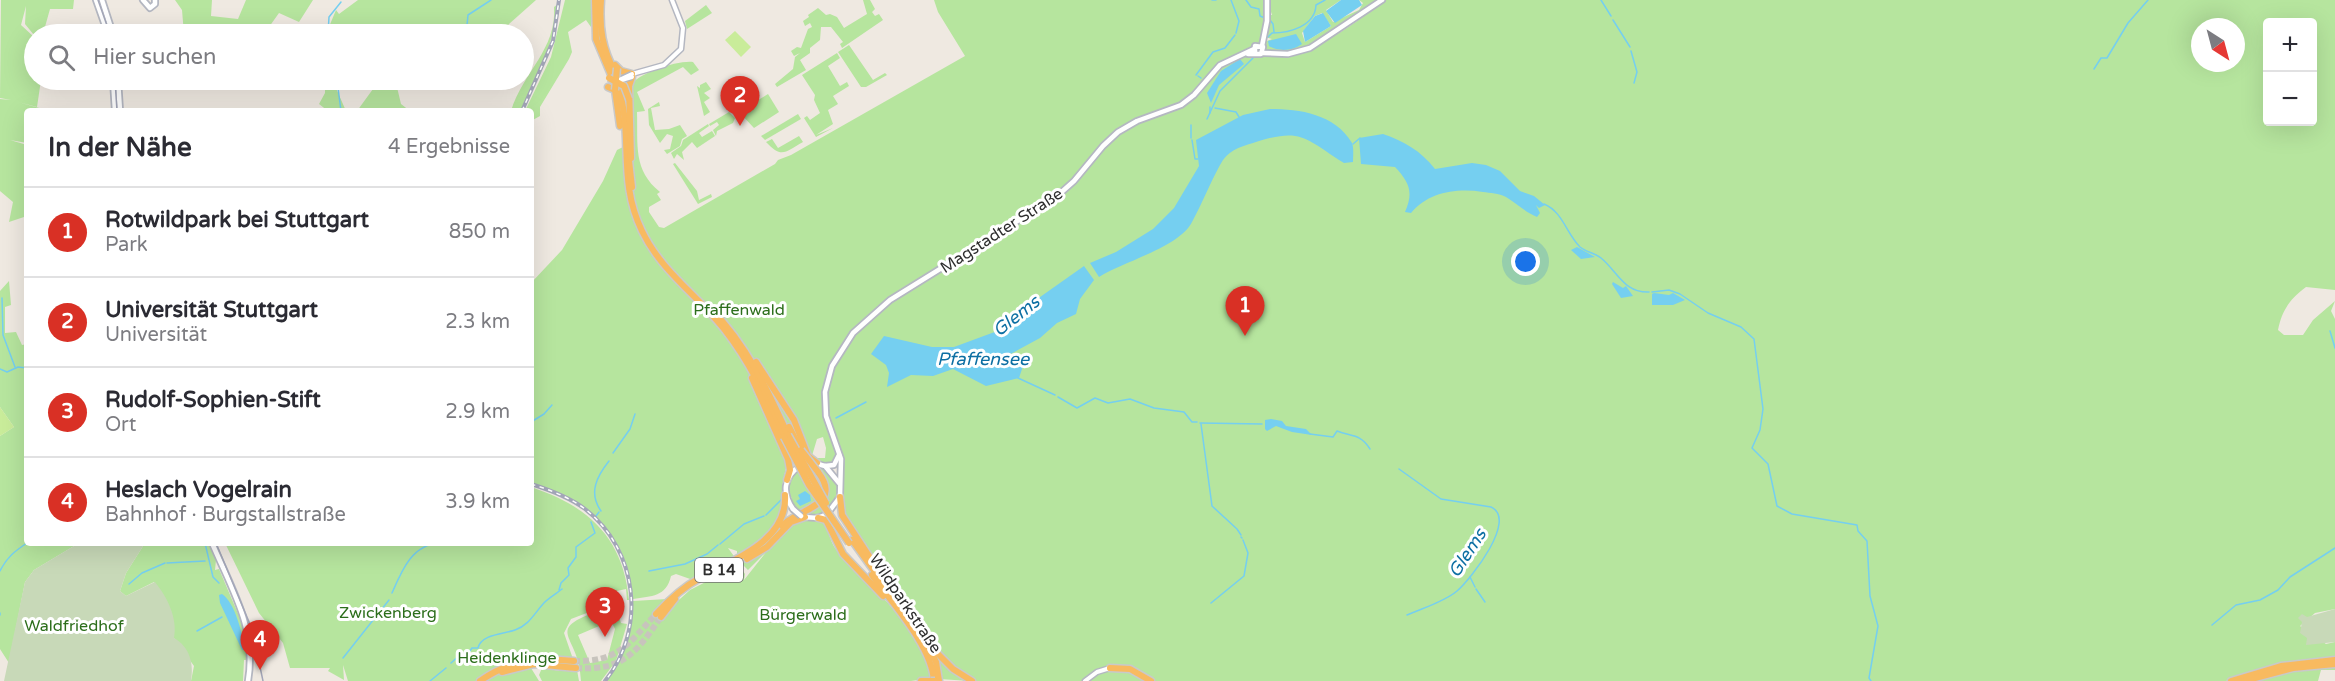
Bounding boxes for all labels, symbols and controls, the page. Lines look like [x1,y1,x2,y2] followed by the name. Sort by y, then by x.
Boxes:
[2191,18,2245,72] north arrow
[2263,18,2317,126] map controls
[2263,18,2317,72] button: +
[24,24,534,90] search box
[45,41,78,74] icon: search
[93,44,216,70] text: Hier suchen
[2263,72,2317,126] button: −
[720,76,760,126] pin: 2
[48,132,192,163] text: In der Nähe
[388,135,510,159] text: 4 Ergebnisse
[936,184,1067,278] street label: Magstadter Straße
[105,207,369,233] text: Rotwildpark bei Stuttgart
[61,220,74,244] text: 1
[449,220,510,244] text: 850 m
[105,233,148,257] text: Park
[1511,247,1540,276] your location
[1226,286,1264,336] pin: 1
[988,290,1045,341] water label: Glems
[105,297,318,323] text: Universität Stuttgart
[693,300,785,320] park label: Pfaffenwald
[61,310,74,334] text: 2
[445,310,510,334] text: 2.3 km
[105,323,207,347] text: Universität
[937,348,1030,370] water label: Pfaffensee
[105,387,321,413] text: Rudolf-Sophien-Stift
[61,400,74,424] text: 3
[445,400,510,424] text: 2.9 km
[105,413,136,437] text: Ort
[105,477,292,503] text: Heslach Vogelrain
[61,490,74,514] text: 4
[445,490,510,514] text: 3.9 km
[105,503,346,527] text: Bahnhof · Burgstallstraße
[1443,523,1492,581] water label: Glems
[865,550,946,657] street label: Wildparkstraße
[695,558,743,582] road number: B 14
[586,588,624,637] pin: 3
[339,603,437,623] park label: Zwickenberg
[759,605,847,625] park label: Bürgerwald
[24,616,125,636] park label: Waldfriedhof
[240,620,280,670] pin: 4
[457,648,557,668] park label: Heidenklinge

